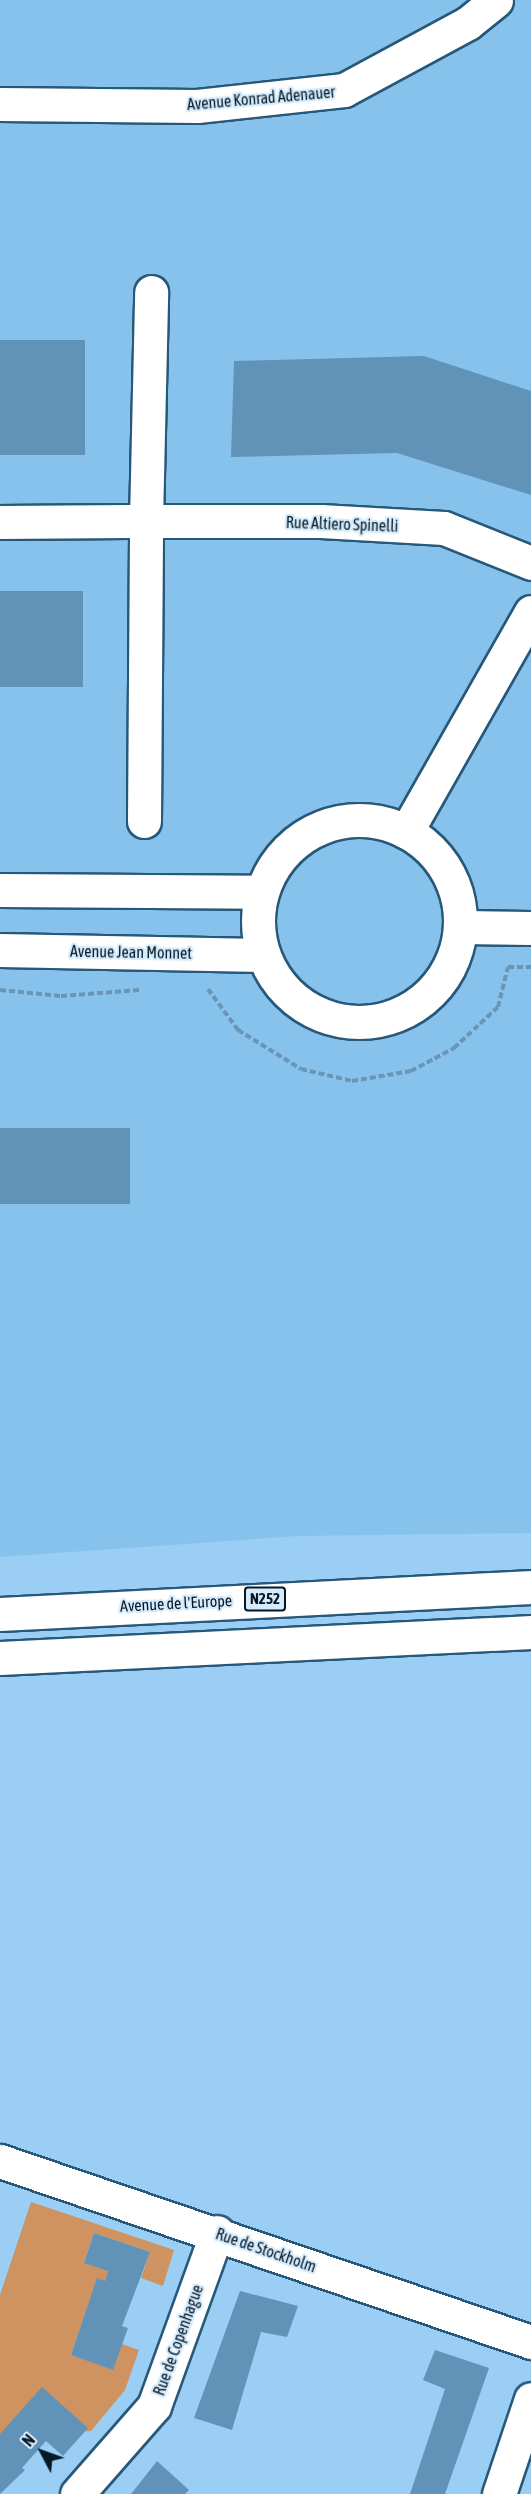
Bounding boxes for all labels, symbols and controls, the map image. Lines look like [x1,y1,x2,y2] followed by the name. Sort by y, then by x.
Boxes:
[186,82,336,114] street label: Avenue Konrad Adenauer
[285,512,399,536] street label: Rue Altiero Spinelli
[70,941,192,963] street label: Avenue Jean Monnet
[244,1587,286,1611] road number: N252
[120,1590,232,1616] street label: Avenue de l'Europe
[213,2224,319,2276] street label: Rue de Stockholm
[149,2282,207,2398] street label: Rue de Copenhague
[12,2422,72,2482] north arrow
[19,2431,38,2450] text: N

